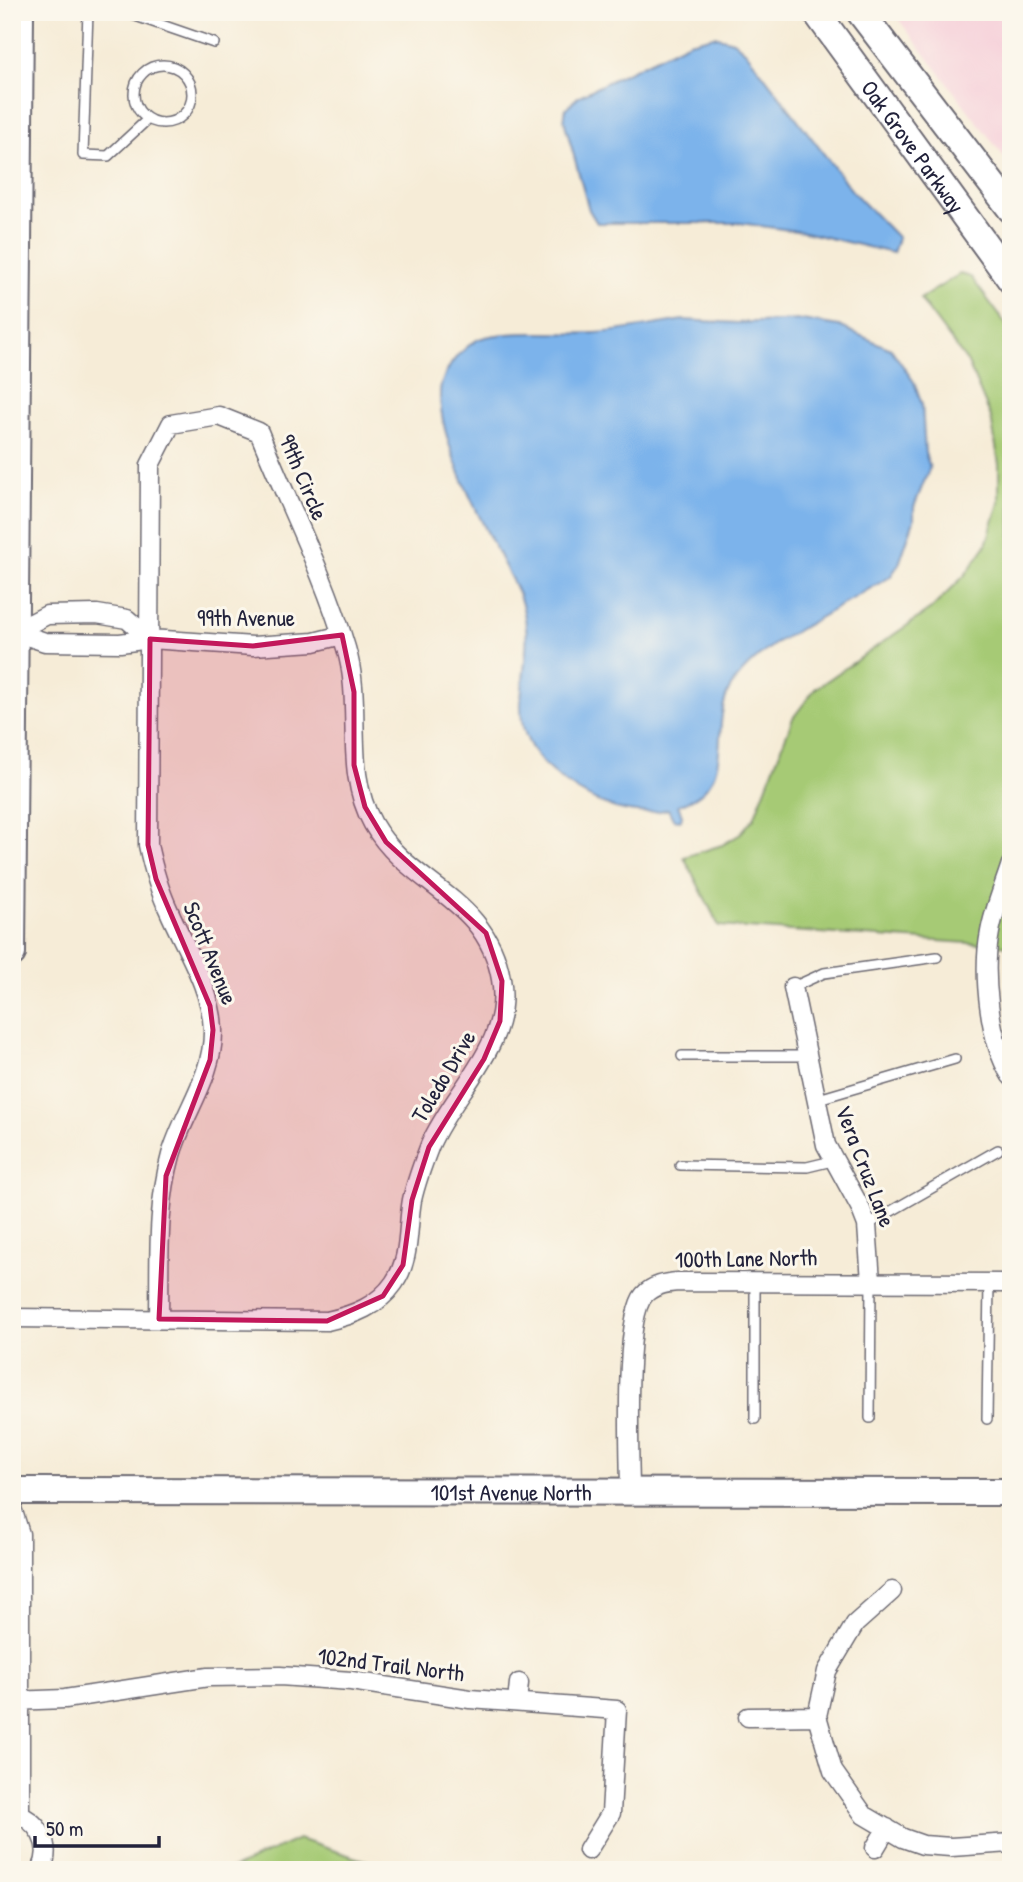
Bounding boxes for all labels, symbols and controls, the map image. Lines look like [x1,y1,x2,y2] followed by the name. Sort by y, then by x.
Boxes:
[855,73,973,219] street label: Oak Grove Parkway
[272,429,336,525] street label: 99th Circle
[197,602,295,633] street label: 99th Avenue
[176,897,246,1009] street label: Scott Avenue
[403,1024,483,1128] street label: Toledo Drive
[829,1101,903,1231] street label: Vera Cruz Lane
[675,1241,818,1275] street label: 100th Lane North
[431,1476,592,1507] street label: 101st Avenue North
[316,1640,466,1688] street label: 102nd Trail North
[35,1805,159,1849] scale bar
[46,1814,83,1843] text: 50 m

